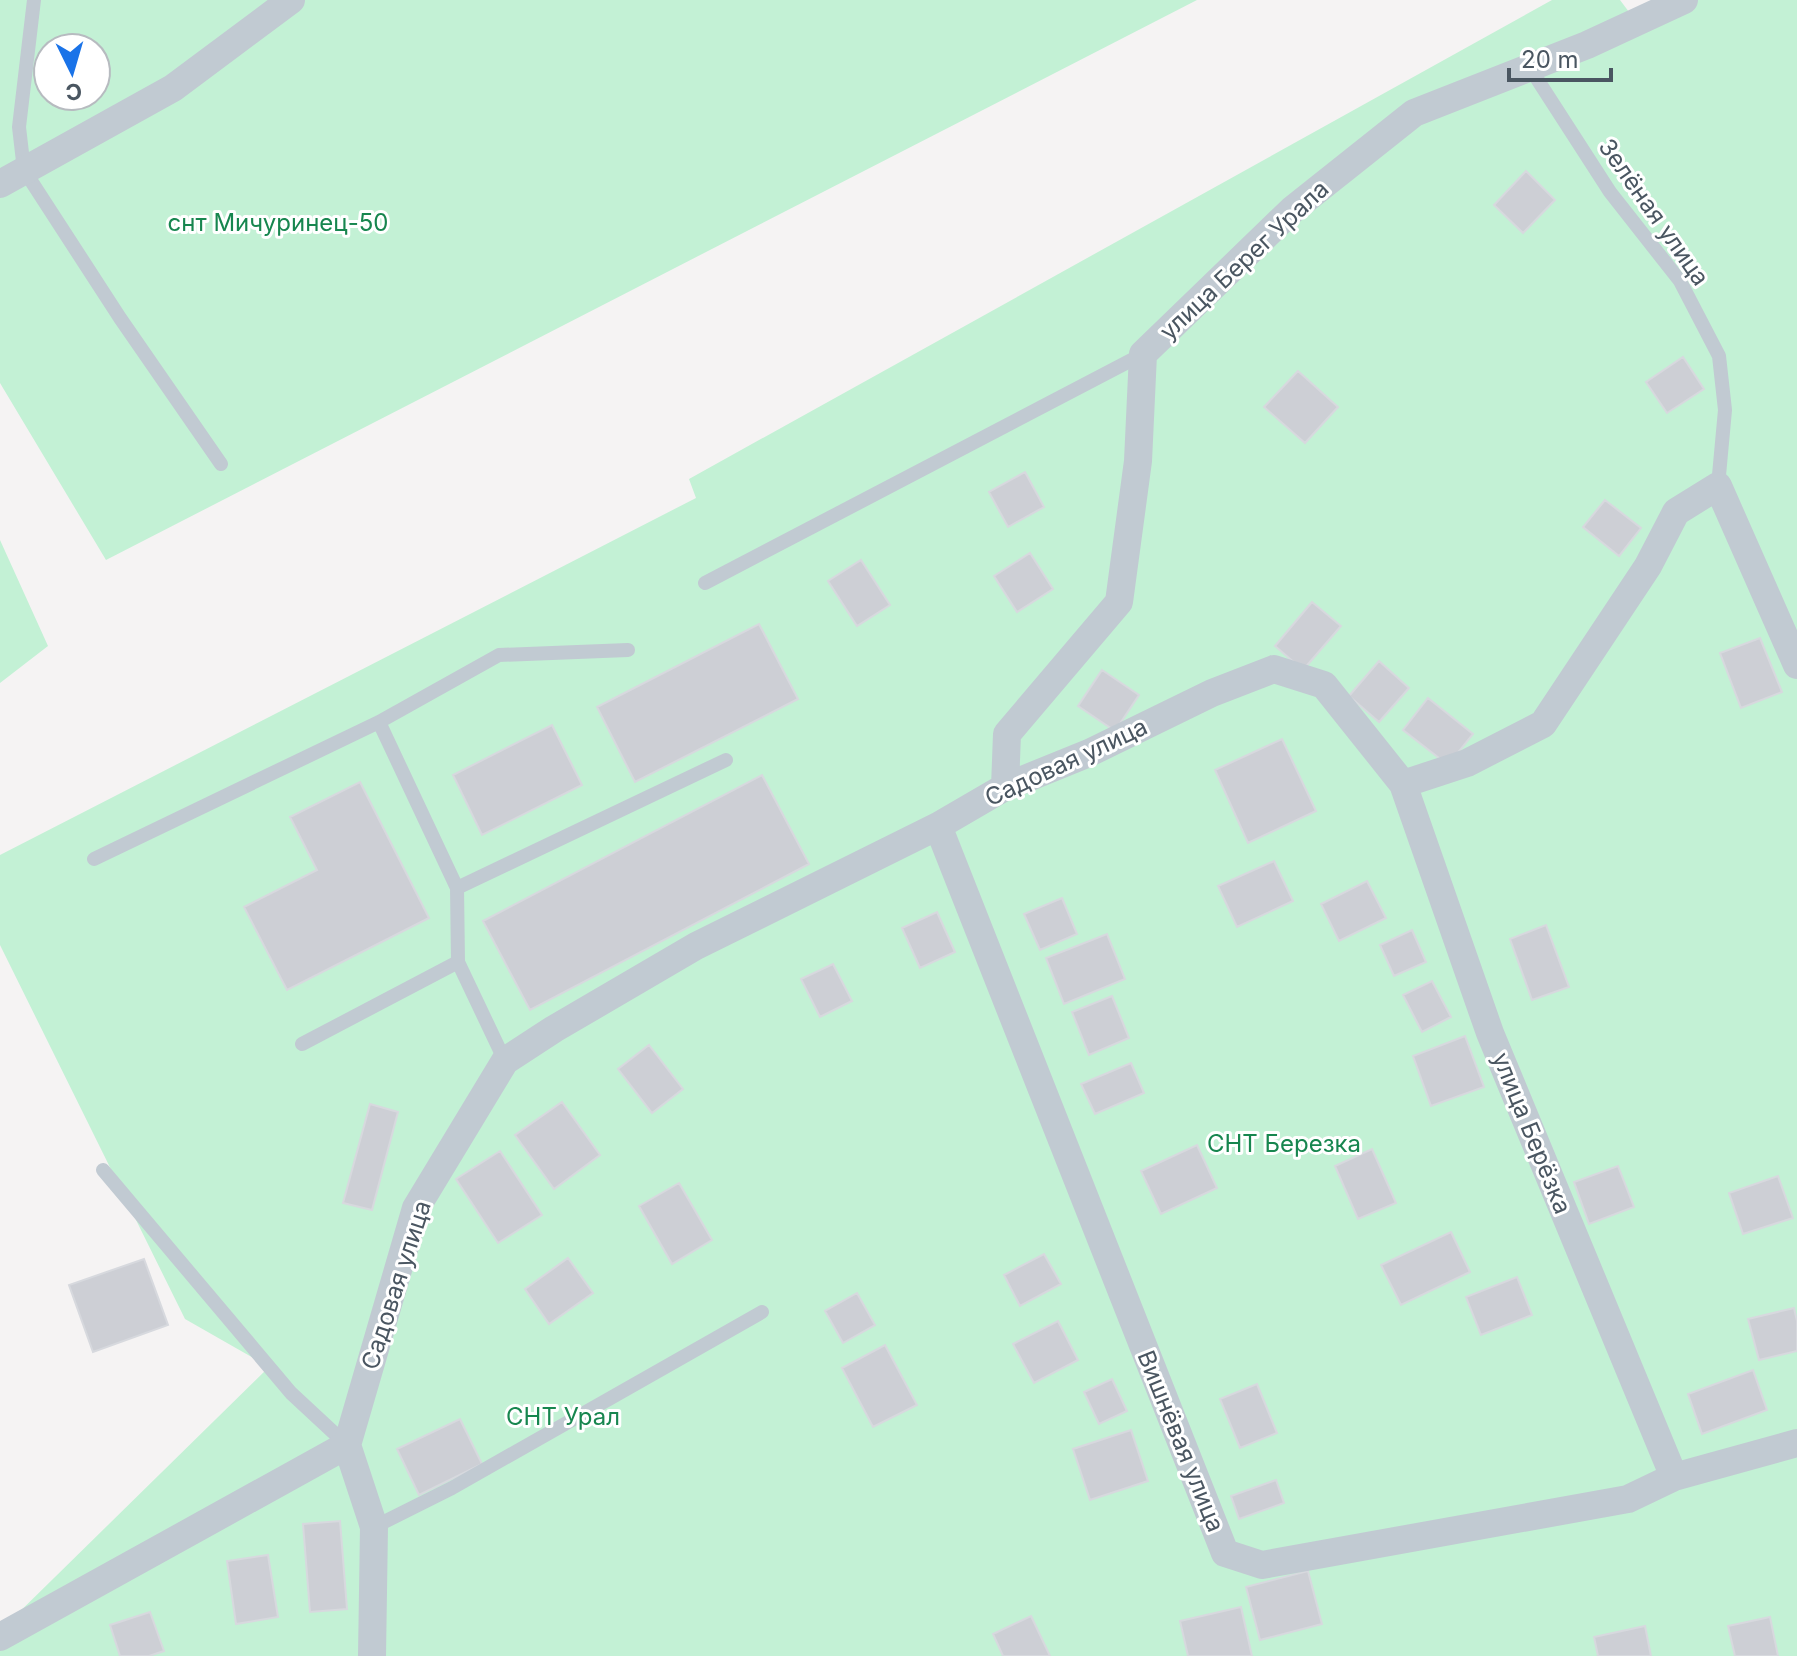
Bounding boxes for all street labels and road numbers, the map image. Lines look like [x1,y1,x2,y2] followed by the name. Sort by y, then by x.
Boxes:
[1593,133,1715,291] street label: Зелёная улица
[1154,174,1334,346] street label: улица Берег Урала
[980,712,1152,812] street label: Садовая улица
[1486,1048,1578,1218] street label: улица Берёзка
[355,1197,437,1373] street label: Садовая улица
[1131,1346,1231,1536] street label: Вишнёвая улица

